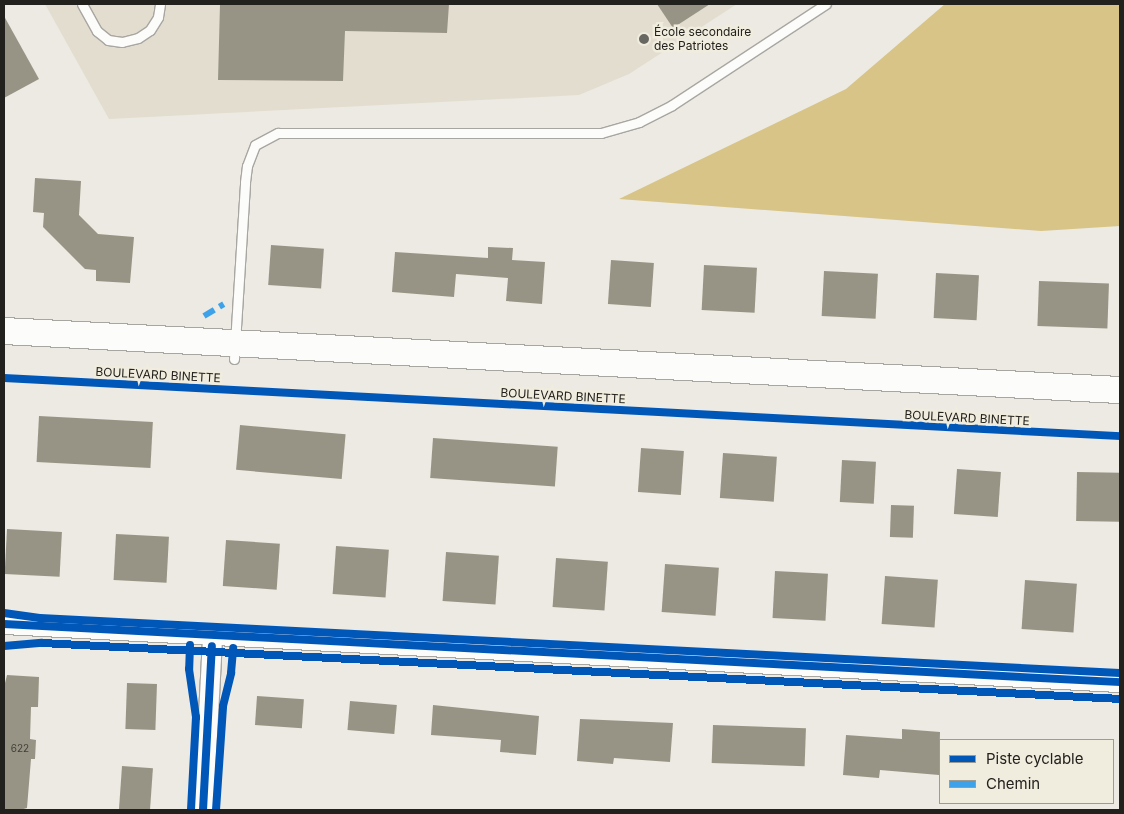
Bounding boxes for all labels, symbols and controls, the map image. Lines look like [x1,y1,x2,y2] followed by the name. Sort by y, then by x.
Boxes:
[654,25,751,53] place label: École secondaire des Patriotes
[638,33,650,45] marker: École secondaire des Patriotes
[95,365,221,385] street label: BOULEVARD BINETTE
[500,386,626,406] street label: BOULEVARD BINETTE
[904,408,1030,428] street label: BOULEVARD BINETTE
[939,739,1114,804] legend
[11,743,29,755] house number: 622
[986,749,1083,768] text: Piste cyclable
[986,774,1040,793] text: Chemin

